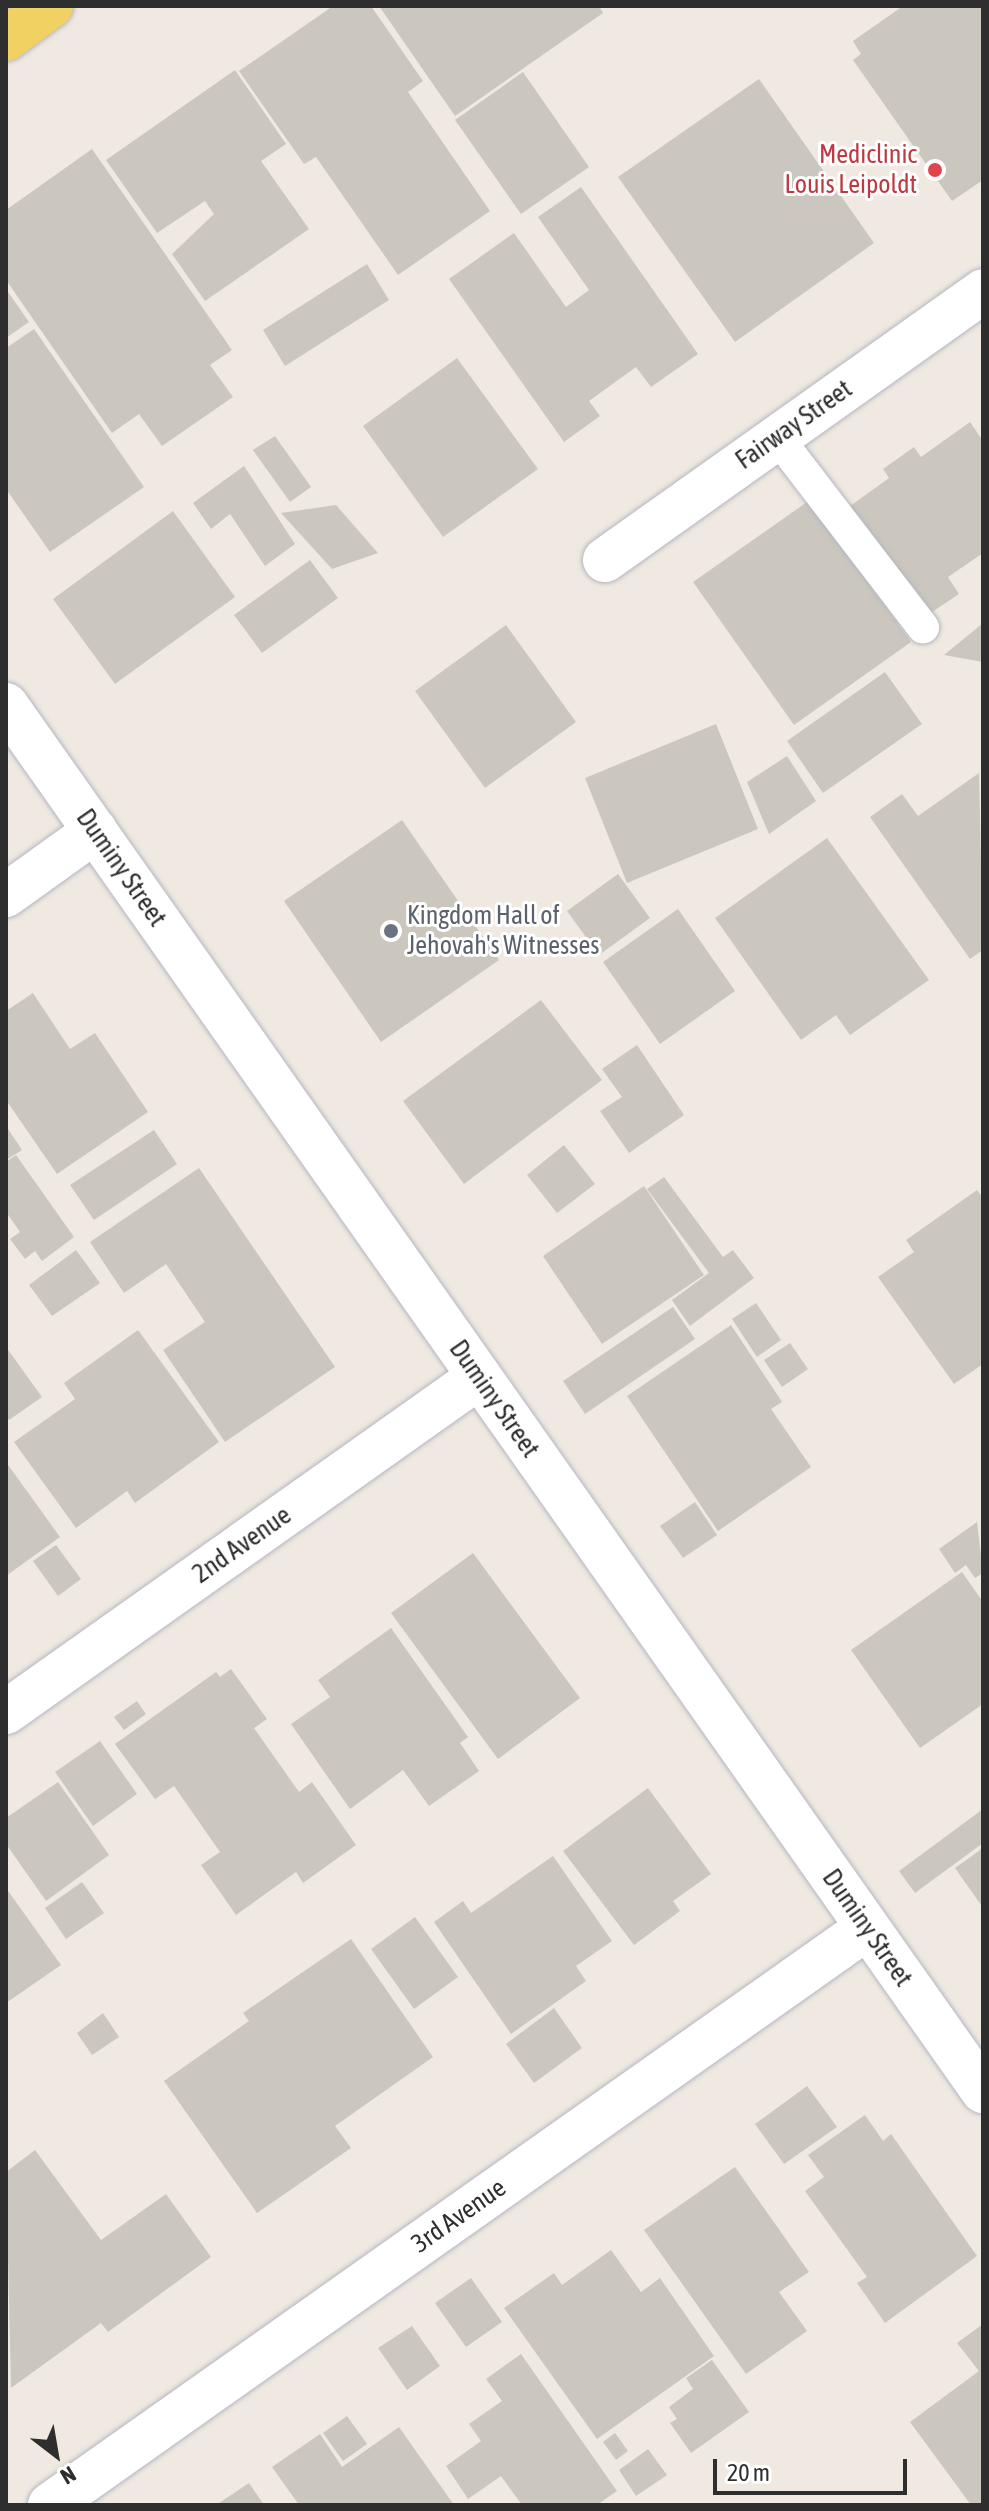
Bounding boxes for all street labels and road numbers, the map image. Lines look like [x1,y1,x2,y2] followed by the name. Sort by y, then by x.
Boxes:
[730,374,858,476] street label: Fairway Street
[69,803,173,933] street label: Duminy Street
[442,1334,546,1464] street label: Duminy Street
[187,1500,297,1590] street label: 2nd Avenue
[815,1863,919,1993] street label: Duminy Street
[406,2172,512,2260] street label: 3rd Avenue

